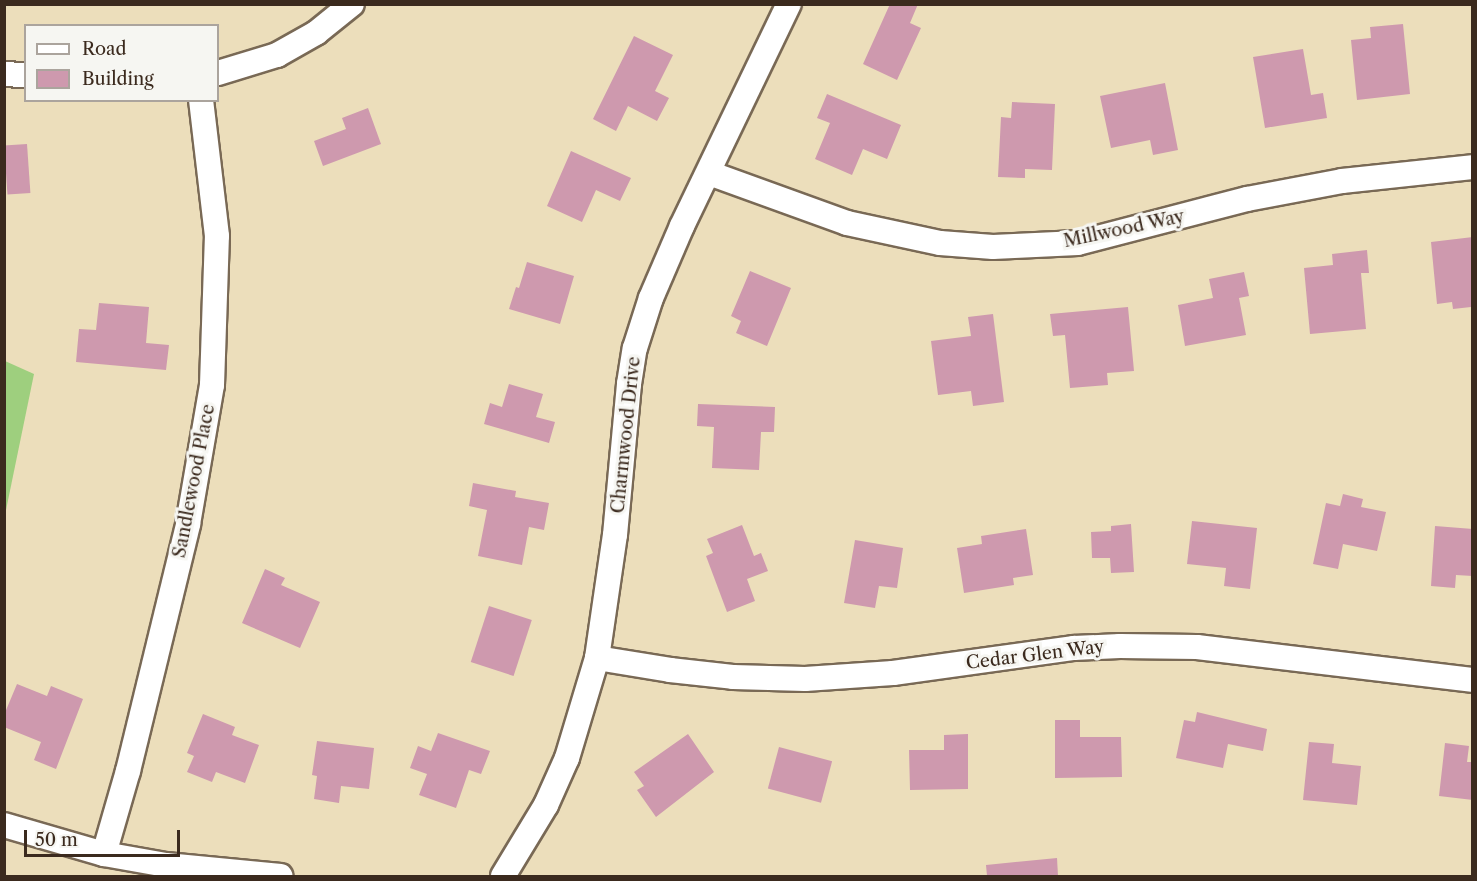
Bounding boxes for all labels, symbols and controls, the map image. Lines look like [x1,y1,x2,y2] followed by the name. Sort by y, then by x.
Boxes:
[24,24,219,102] legend
[82,38,127,60] text: Road
[82,68,154,90] text: Building
[1061,206,1187,252] street label: Millwood Way
[607,356,645,514] street label: Charmwood Drive
[169,402,219,560] street label: Sandlewood Place
[964,636,1106,674] street label: Cedar Glen Way
[27,818,183,856] scale bar
[35,829,78,851] text: 50 m

